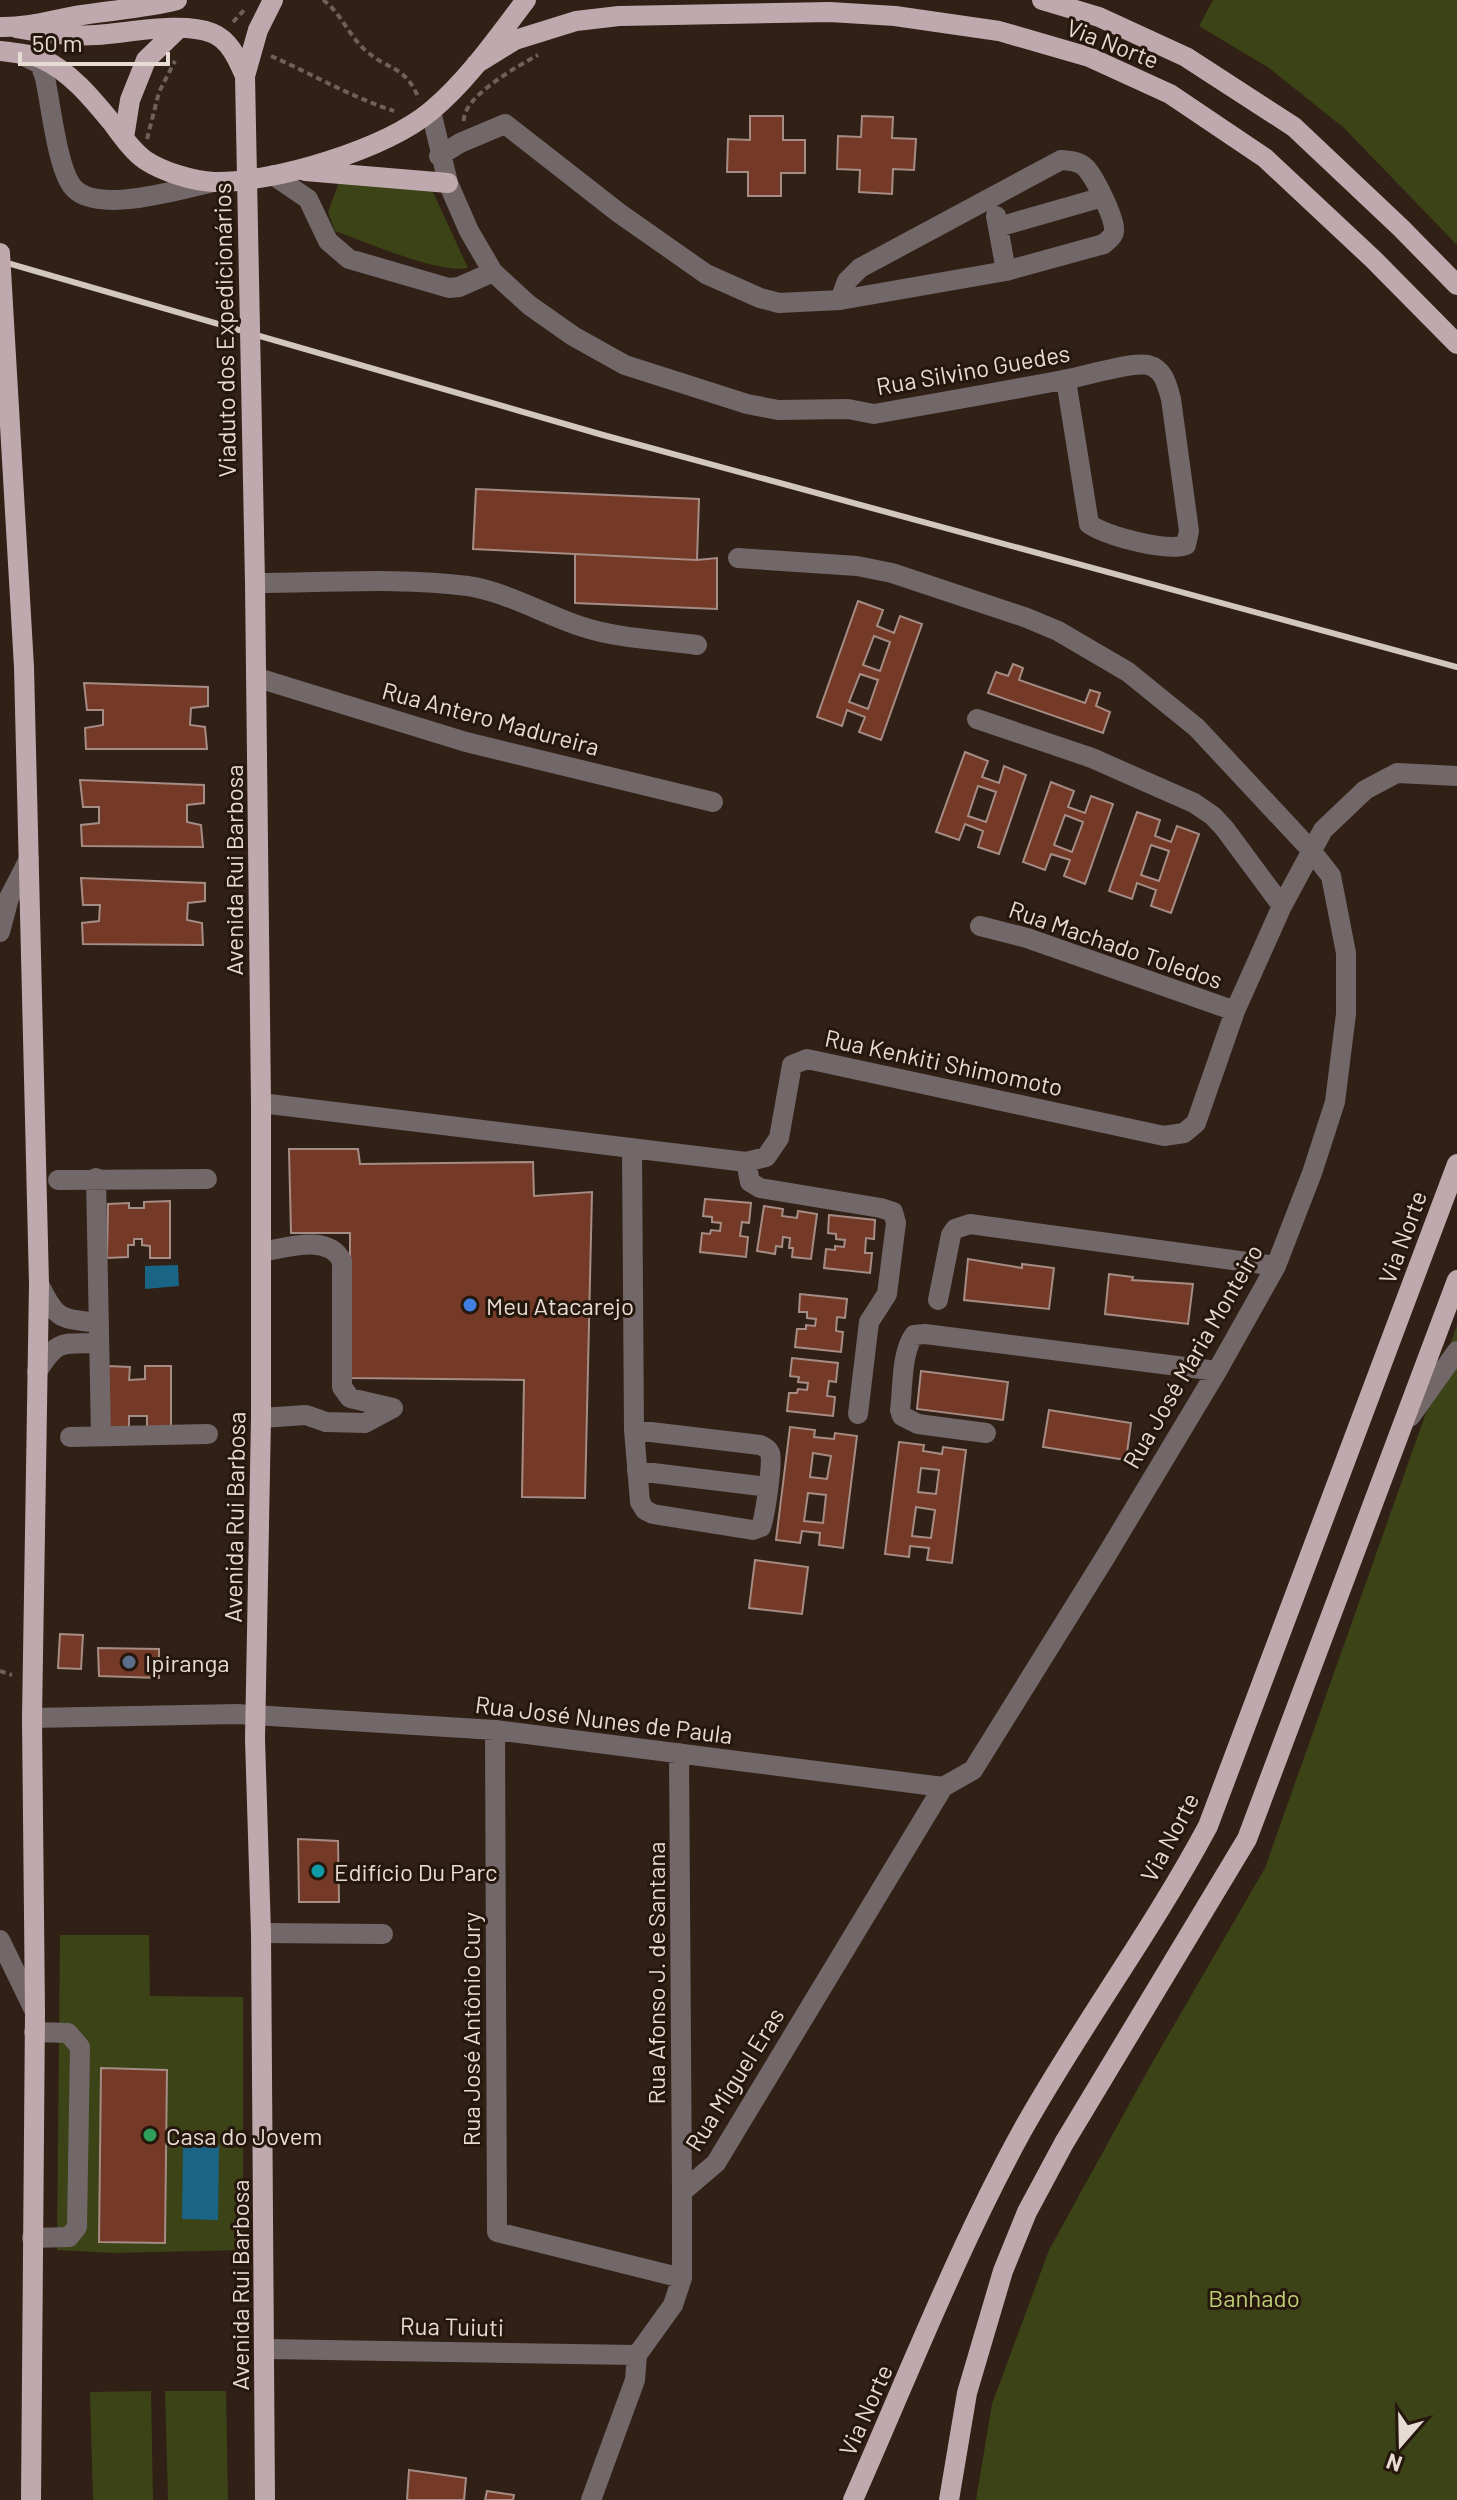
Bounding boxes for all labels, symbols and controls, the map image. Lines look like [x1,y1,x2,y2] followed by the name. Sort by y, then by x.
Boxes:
[1063,12,1163,74] street label: Via Norte
[20,16,168,66] scale bar
[32,28,83,57] text: 50 m
[207,182,241,478] street label: Viaduto dos Expedicionários
[874,338,1072,400] street label: Rua Silvino Guedes
[379,675,603,761] street label: Rua Antero Madureira
[219,764,248,976] street label: Avenida Rui Barbosa
[1005,894,1227,994] street label: Rua Machado Toledos
[822,1023,1066,1101] street label: Rua Kenkiti Shimomoto
[1372,1187,1432,1287] street label: Via Norte
[1116,1239,1268,1473] street label: Rua José Maria Monteiro
[486,1291,634,1320] place label: Meu Atacarejo
[461,1296,479,1314] marker: Meu Atacarejo
[218,1411,250,1623] street label: Avenida Rui Barbosa
[145,1648,230,1677] place label: Ipiranga
[120,1653,138,1671] marker: Ipiranga
[474,1689,734,1749] street label: Rua José Nunes de Paula
[1133,1787,1205,1887] street label: Via Norte
[641,1842,670,2104] street label: Rua Afonso J. de Santana
[334,1857,498,1886] place label: Edifício Du Parc
[309,1862,327,1880] marker: Edifício Du Parc
[456,1912,485,2146] street label: Rua José Antônio Cury
[678,2002,790,2156] street label: Rua Miguel Eras
[166,2121,322,2150] place label: Casa do Jovem
[141,2126,159,2144] marker: Casa do Jovem
[225,2179,254,2391] street label: Avenida Rui Barbosa
[1208,2283,1300,2312] park label: Banhado
[400,2311,504,2341] street label: Rua Tuiuti
[832,2360,898,2460] street label: Via Norte
[1361,2404,1441,2484] north arrow
[1382,2449,1405,2478] text: N

